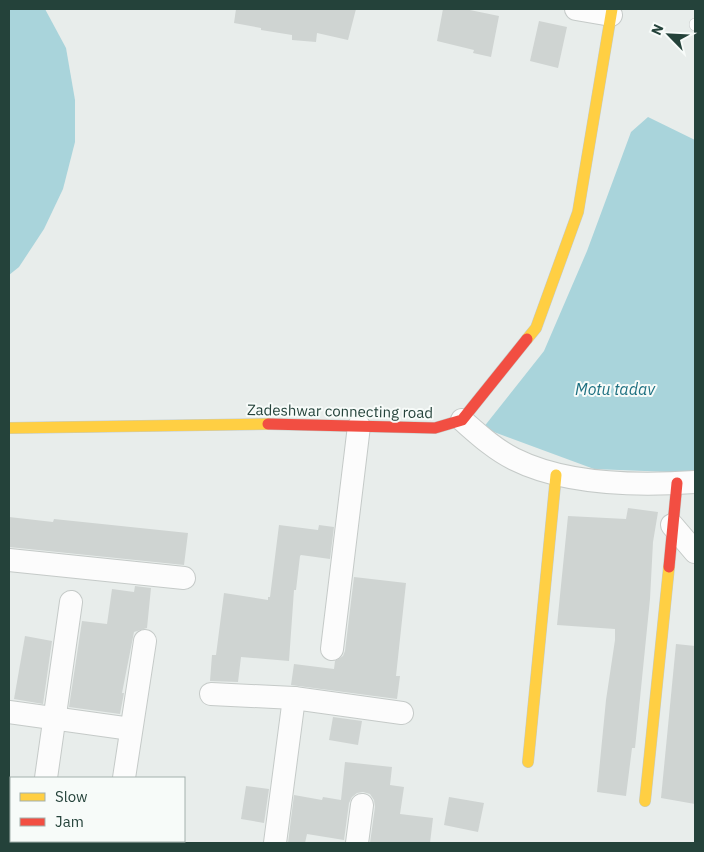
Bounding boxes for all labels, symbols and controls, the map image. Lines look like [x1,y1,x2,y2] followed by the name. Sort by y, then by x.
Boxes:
[644,10,694,60] north arrow
[647,21,667,38] text: N
[575,379,656,399] water label: Motu tadav
[247,400,433,422] street label: Zadeshwar connecting road
[10,777,185,842] legend
[55,787,88,806] text: Slow
[55,812,84,831] text: Jam

